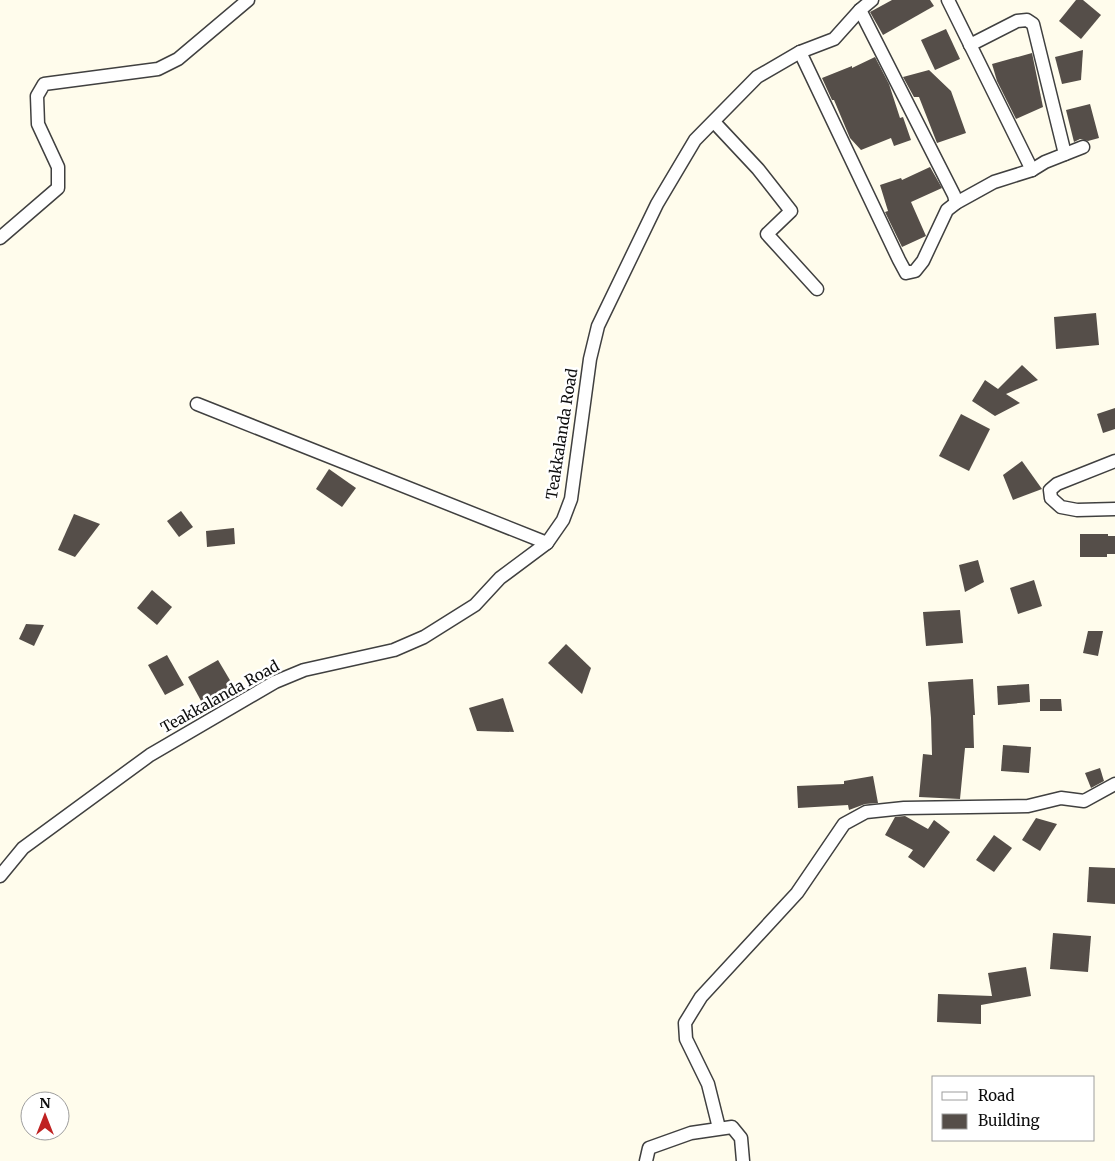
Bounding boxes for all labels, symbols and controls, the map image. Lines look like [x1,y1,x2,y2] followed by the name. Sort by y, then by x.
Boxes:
[542,367,581,501] street label: Teakkalanda Road
[157,656,282,737] street label: Teakkalanda Road
[932,1076,1095,1141] legend
[978,1086,1014,1105] text: Road
[20,1091,70,1141] north arrow
[39,1094,51,1112] text: N
[978,1111,1040,1130] text: Building

